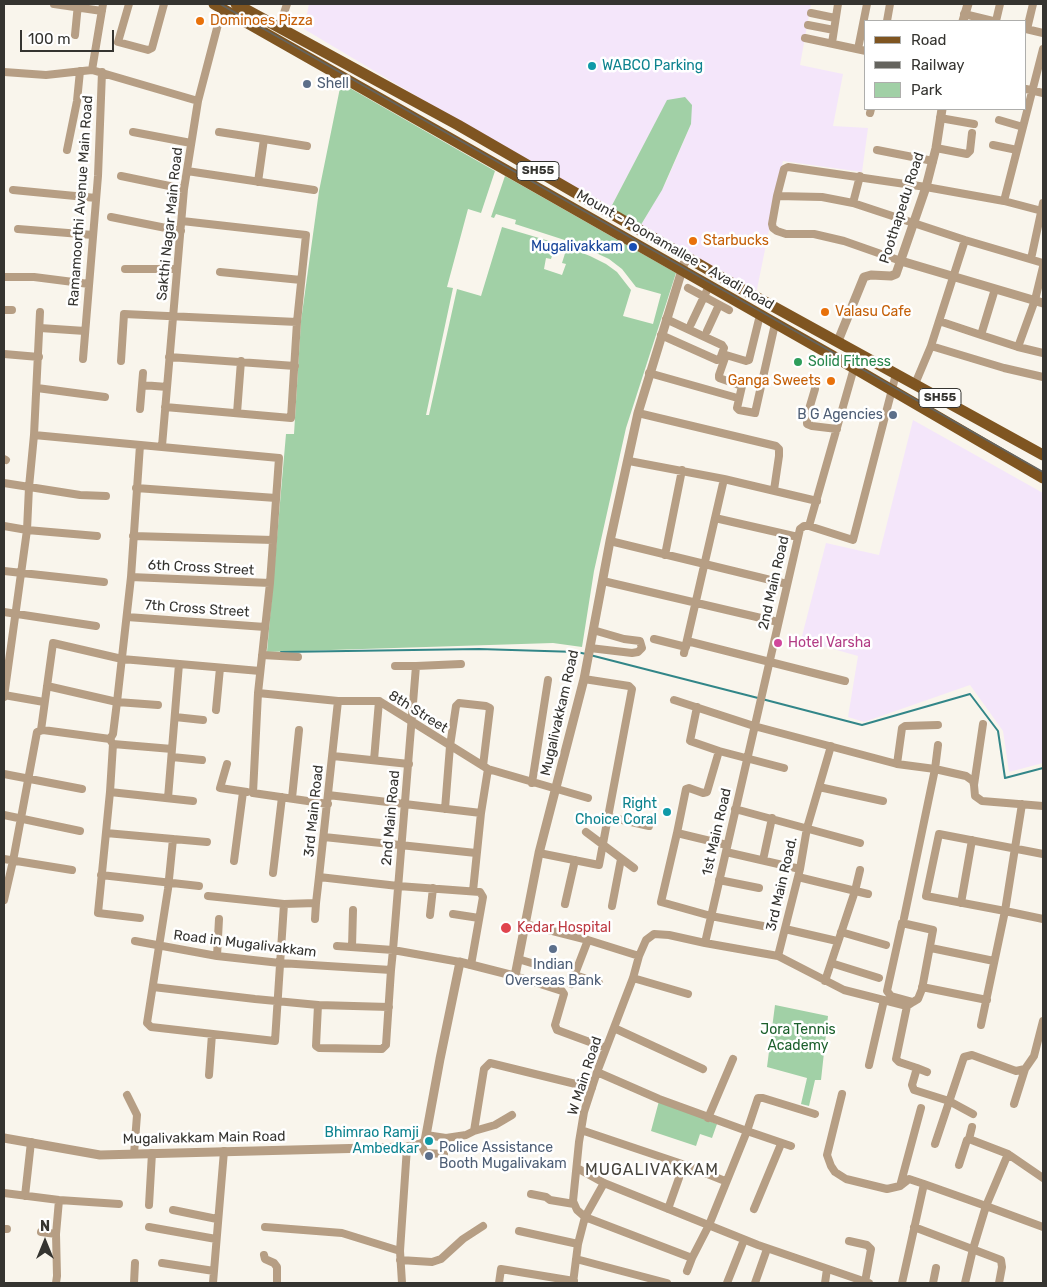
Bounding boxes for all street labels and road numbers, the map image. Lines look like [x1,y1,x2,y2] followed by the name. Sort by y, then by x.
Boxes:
[65,95,97,307] street label: Ramamoorthi Avenue Main Road
[154,146,186,302] street label: Sakthi Nagar Main Road
[876,150,928,266] street label: Poothapedu Road
[517,162,559,180] road number: SH55
[573,186,777,314] street label: Mount - Poonamallee - Avadi Road
[919,388,961,408] road number: SH55
[755,534,793,632] street label: 2nd Main Road
[147,557,255,579] street label: 6th Cross Street
[144,597,250,621] street label: 7th Cross Street
[537,648,583,778] street label: Mugalivakkam Road
[385,687,451,737] street label: 8th Street
[301,764,327,858] street label: 3rd Main Road
[378,770,404,866] street label: 2nd Main Road
[699,787,735,877] street label: 1st Main Road
[763,835,801,933] street label: 3rd Main Road.
[173,927,317,961] street label: Road in Mugalivakkam
[564,1034,606,1118] street label: W Main Road
[122,1128,286,1148] street label: Mugalivakkam Main Road

